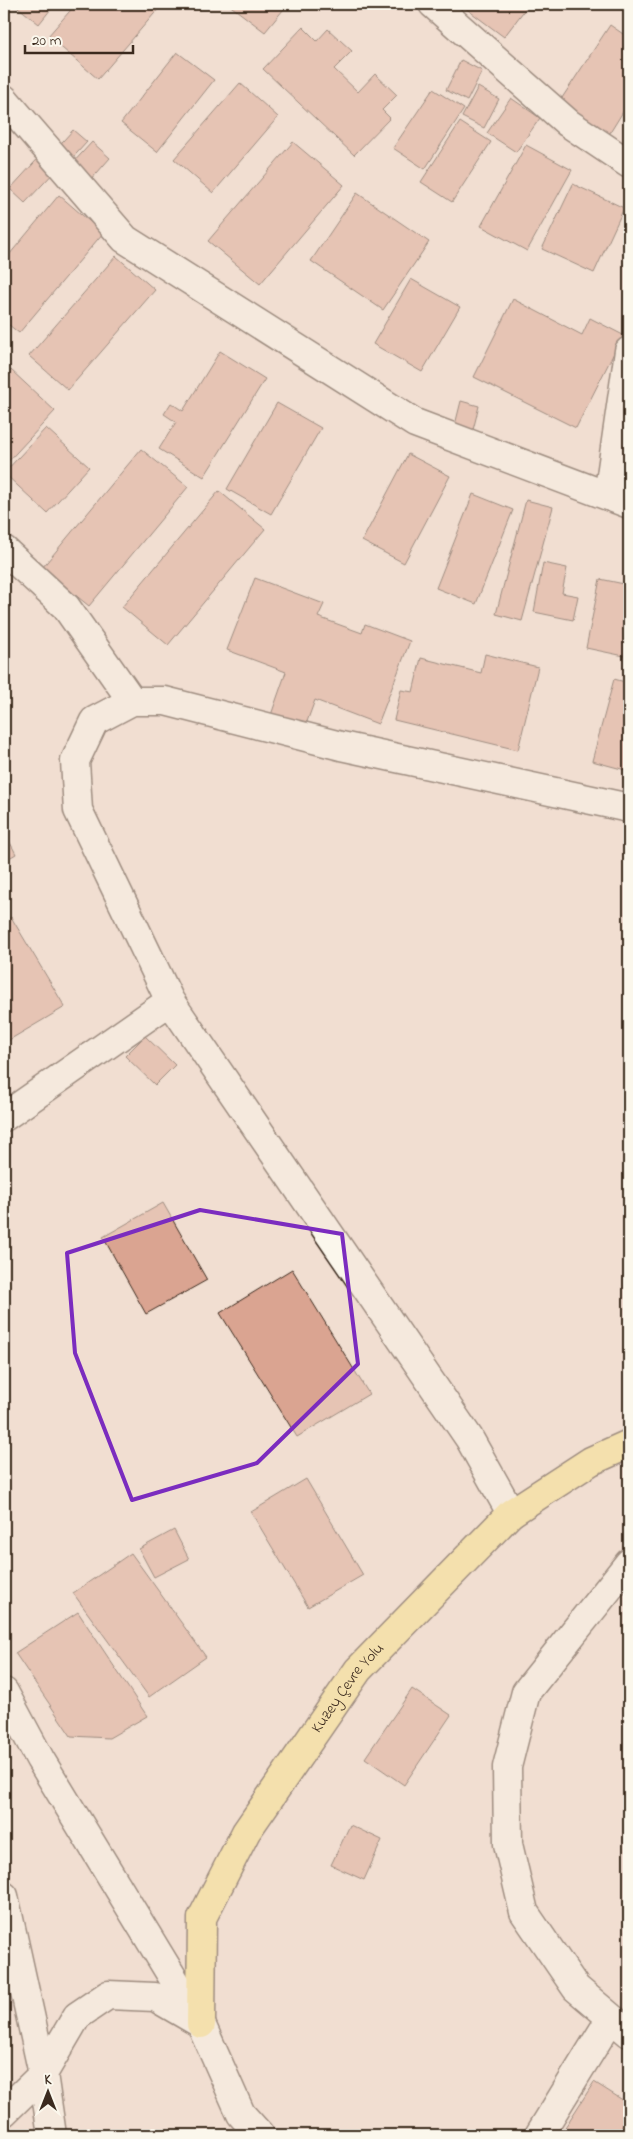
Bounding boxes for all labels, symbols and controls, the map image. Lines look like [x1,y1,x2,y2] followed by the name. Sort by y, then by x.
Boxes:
[25,22,132,54] scale bar
[32,30,62,52] text: 20 m
[306,1637,390,1738] street label: Kuzey Çevre Yolu
[22,2066,72,2116] north arrow
[45,2070,53,2091] text: K

